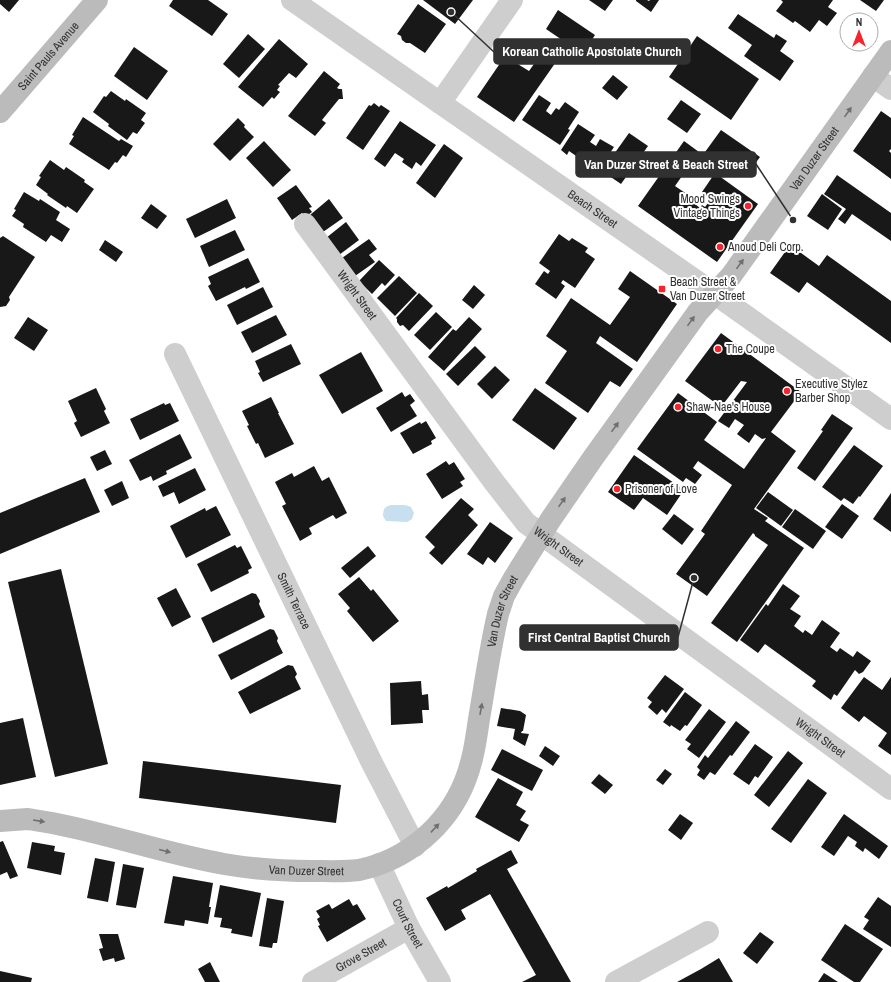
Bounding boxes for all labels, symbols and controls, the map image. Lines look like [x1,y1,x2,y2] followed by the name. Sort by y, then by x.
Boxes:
[839,12,879,52] north arrow
[856,15,862,29] text: N
[14,18,83,94] street label: Saint Pauls Avenue
[494,39,690,64] callout: Korean Catholic Apostolate Church
[502,43,682,60] text: Korean Catholic Apostolate Church
[844,107,852,118] one-way arrow
[786,123,843,194] street label: Van Duzer Street
[576,152,756,177] callout: Van Duzer Street & Beach Street
[584,156,748,173] text: Van Duzer Street & Beach Street
[565,186,621,232] street label: Beach Street
[674,191,740,221] place label: Mood Swings Vintage Things
[743,201,753,211] marker: Mood Swings Vintage Things
[727,239,803,255] place label: Anoud Deli Corp.
[715,242,725,252] marker: Anoud Deli Corp.
[736,258,744,269] one-way arrow
[333,267,381,323] street label: Wright Street
[670,274,745,304] place label: Beach Street & Van Duzer Street
[657,284,667,294] marker: Beach Street & Van Duzer Street
[687,316,695,326] one-way arrow
[726,341,775,357] place label: The Coupe
[713,344,723,354] marker: The Coupe
[795,376,868,406] place label: Executive Stylez Barber Shop
[782,386,792,396] marker: Executive Stylez Barber Shop
[686,399,770,415] place label: Shaw-Nae's House
[673,402,683,412] marker: Shaw-Nae's House
[611,421,619,432] one-way arrow
[625,481,697,497] place label: Prisoner of Love
[612,484,622,494] marker: Prisoner of Love
[558,497,566,507] one-way arrow
[530,523,587,570] street label: Wright Street
[273,570,314,632] street label: Smith Terrace
[483,572,522,648] street label: Van Duzer Street
[520,625,678,650] callout: First Central Baptist Church
[528,629,670,646] text: First Central Baptist Church
[478,703,484,715] one-way arrow
[792,714,849,761] street label: Wright Street
[33,818,45,824] one-way arrow
[430,823,440,833] one-way arrow
[159,848,172,854] one-way arrow
[268,861,344,879] street label: Van Duzer Street
[388,896,427,951] street label: Court Street
[333,934,389,976] street label: Grove Street

